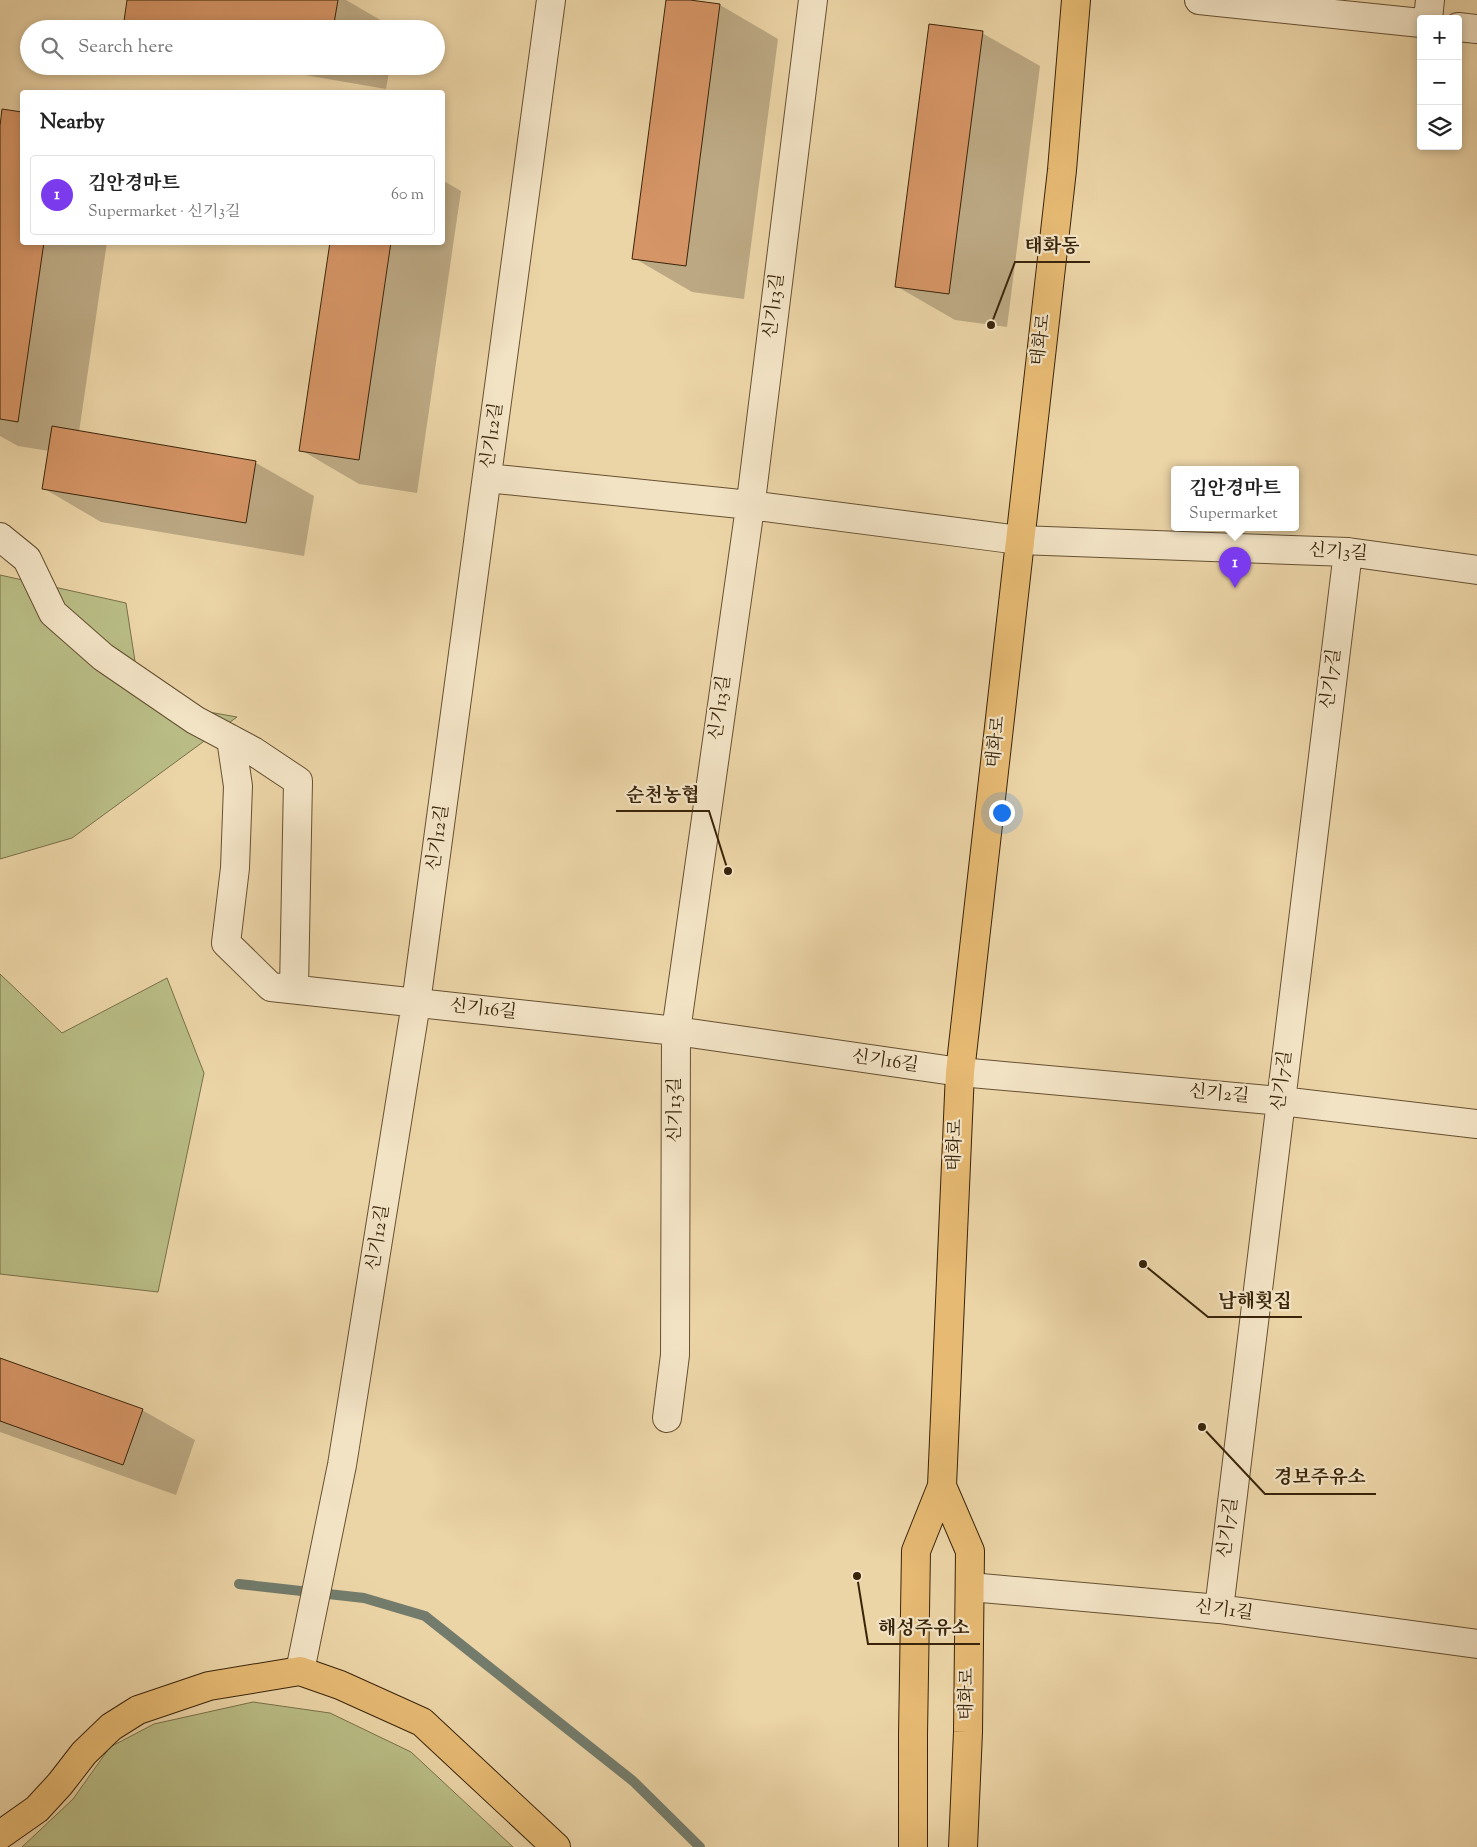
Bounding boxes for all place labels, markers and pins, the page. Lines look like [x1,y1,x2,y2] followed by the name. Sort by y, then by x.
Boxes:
[1015,228,1090,262] callout: 태화동
[1219,547,1251,588] pin: 1
[616,777,709,811] callout: 순천농협
[1208,1283,1302,1317] callout: 남해횟집
[1265,1460,1376,1494] callout: 경보주유소
[868,1610,980,1644] callout: 해성주유소

